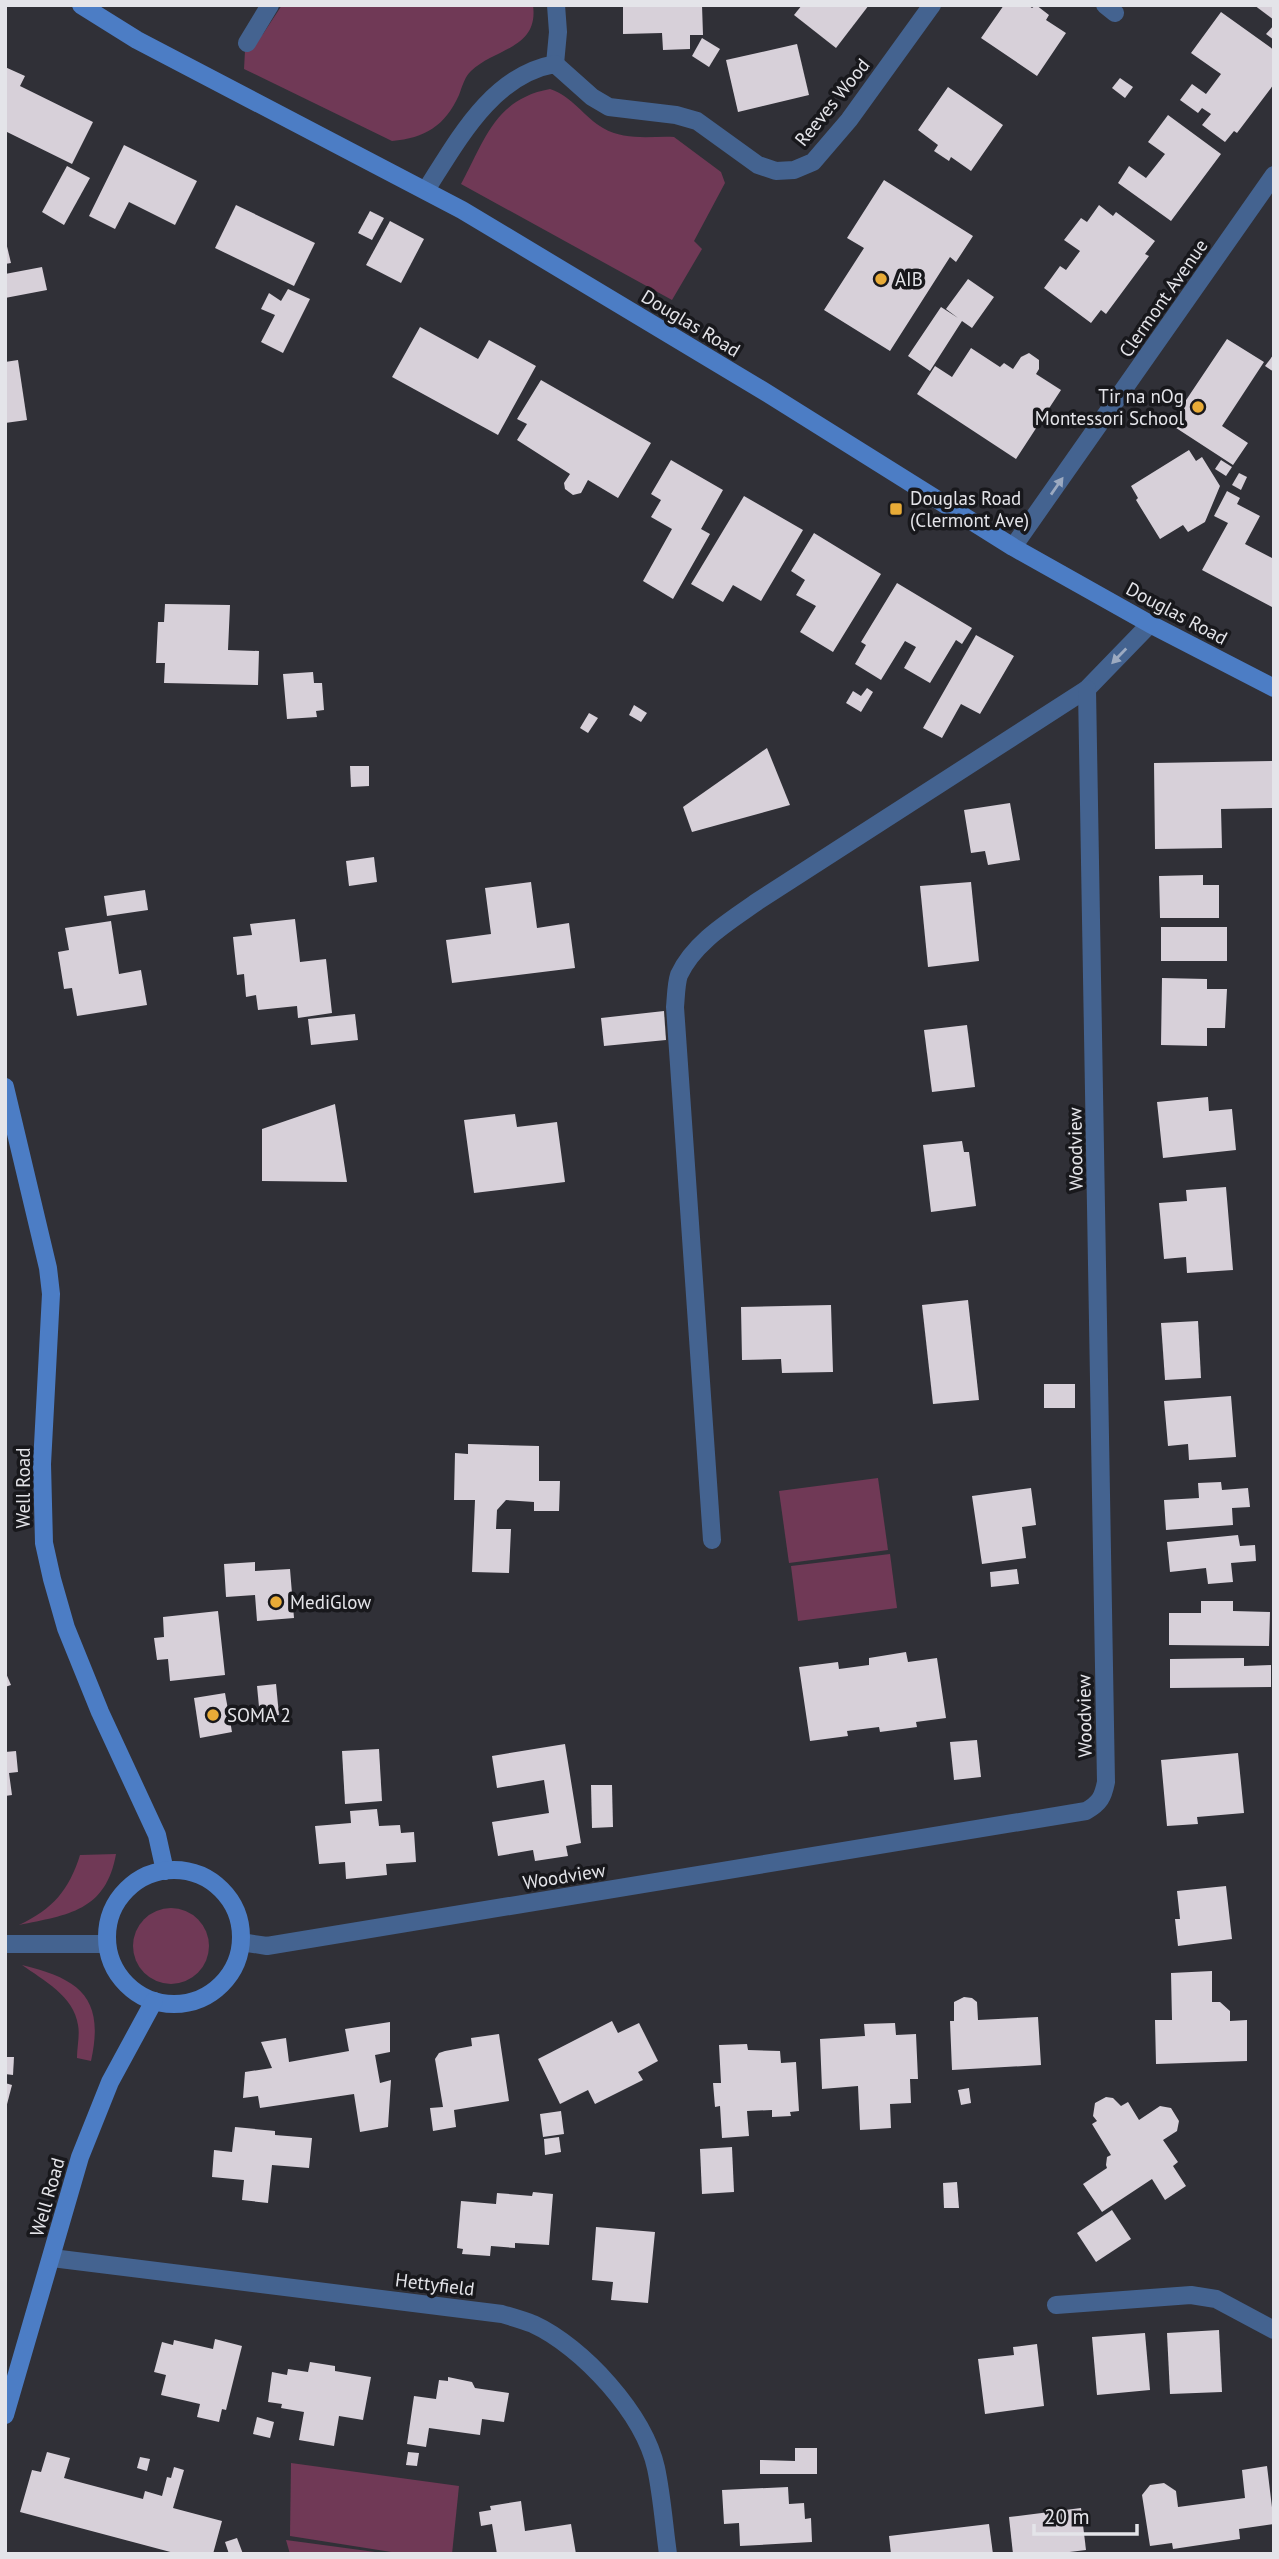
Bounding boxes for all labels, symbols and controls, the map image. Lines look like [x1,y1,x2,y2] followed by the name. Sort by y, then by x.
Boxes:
[789,53,875,151] street label: Reeves Wood
[1113,234,1213,362] street label: Clermont Avenue
[895,267,923,291] place label: AIB
[873,271,889,287] marker: AIB
[637,284,745,362] street label: Douglas Road
[1035,384,1184,430] place label: Tir na nOg Montessori School
[1190,399,1206,415] marker: Tir na nOg Montessori School
[1049,477,1063,495] one-way arrow
[910,486,1029,532] place label: Douglas Road (Clermont Ave)
[888,501,904,517] marker: Douglas Road (Clermont Ave)
[1122,576,1232,650] street label: Douglas Road
[1110,648,1127,665] one-way arrow
[1062,1107,1088,1191] street label: Woodview
[11,1448,35,1528] street label: Well Road
[290,1590,371,1614] place label: MediGlow
[268,1594,284,1610] marker: MediGlow
[1071,1674,1097,1758] street label: Woodview
[227,1703,291,1727] place label: SOMA 2
[205,1707,221,1723] marker: SOMA 2
[521,1858,607,1894] street label: Woodview
[24,2155,70,2239] street label: Well Road
[394,2267,476,2301] street label: Hettyfield
[1034,2492,1137,2536] scale bar
[1044,2503,1090,2530] text: 20 m

